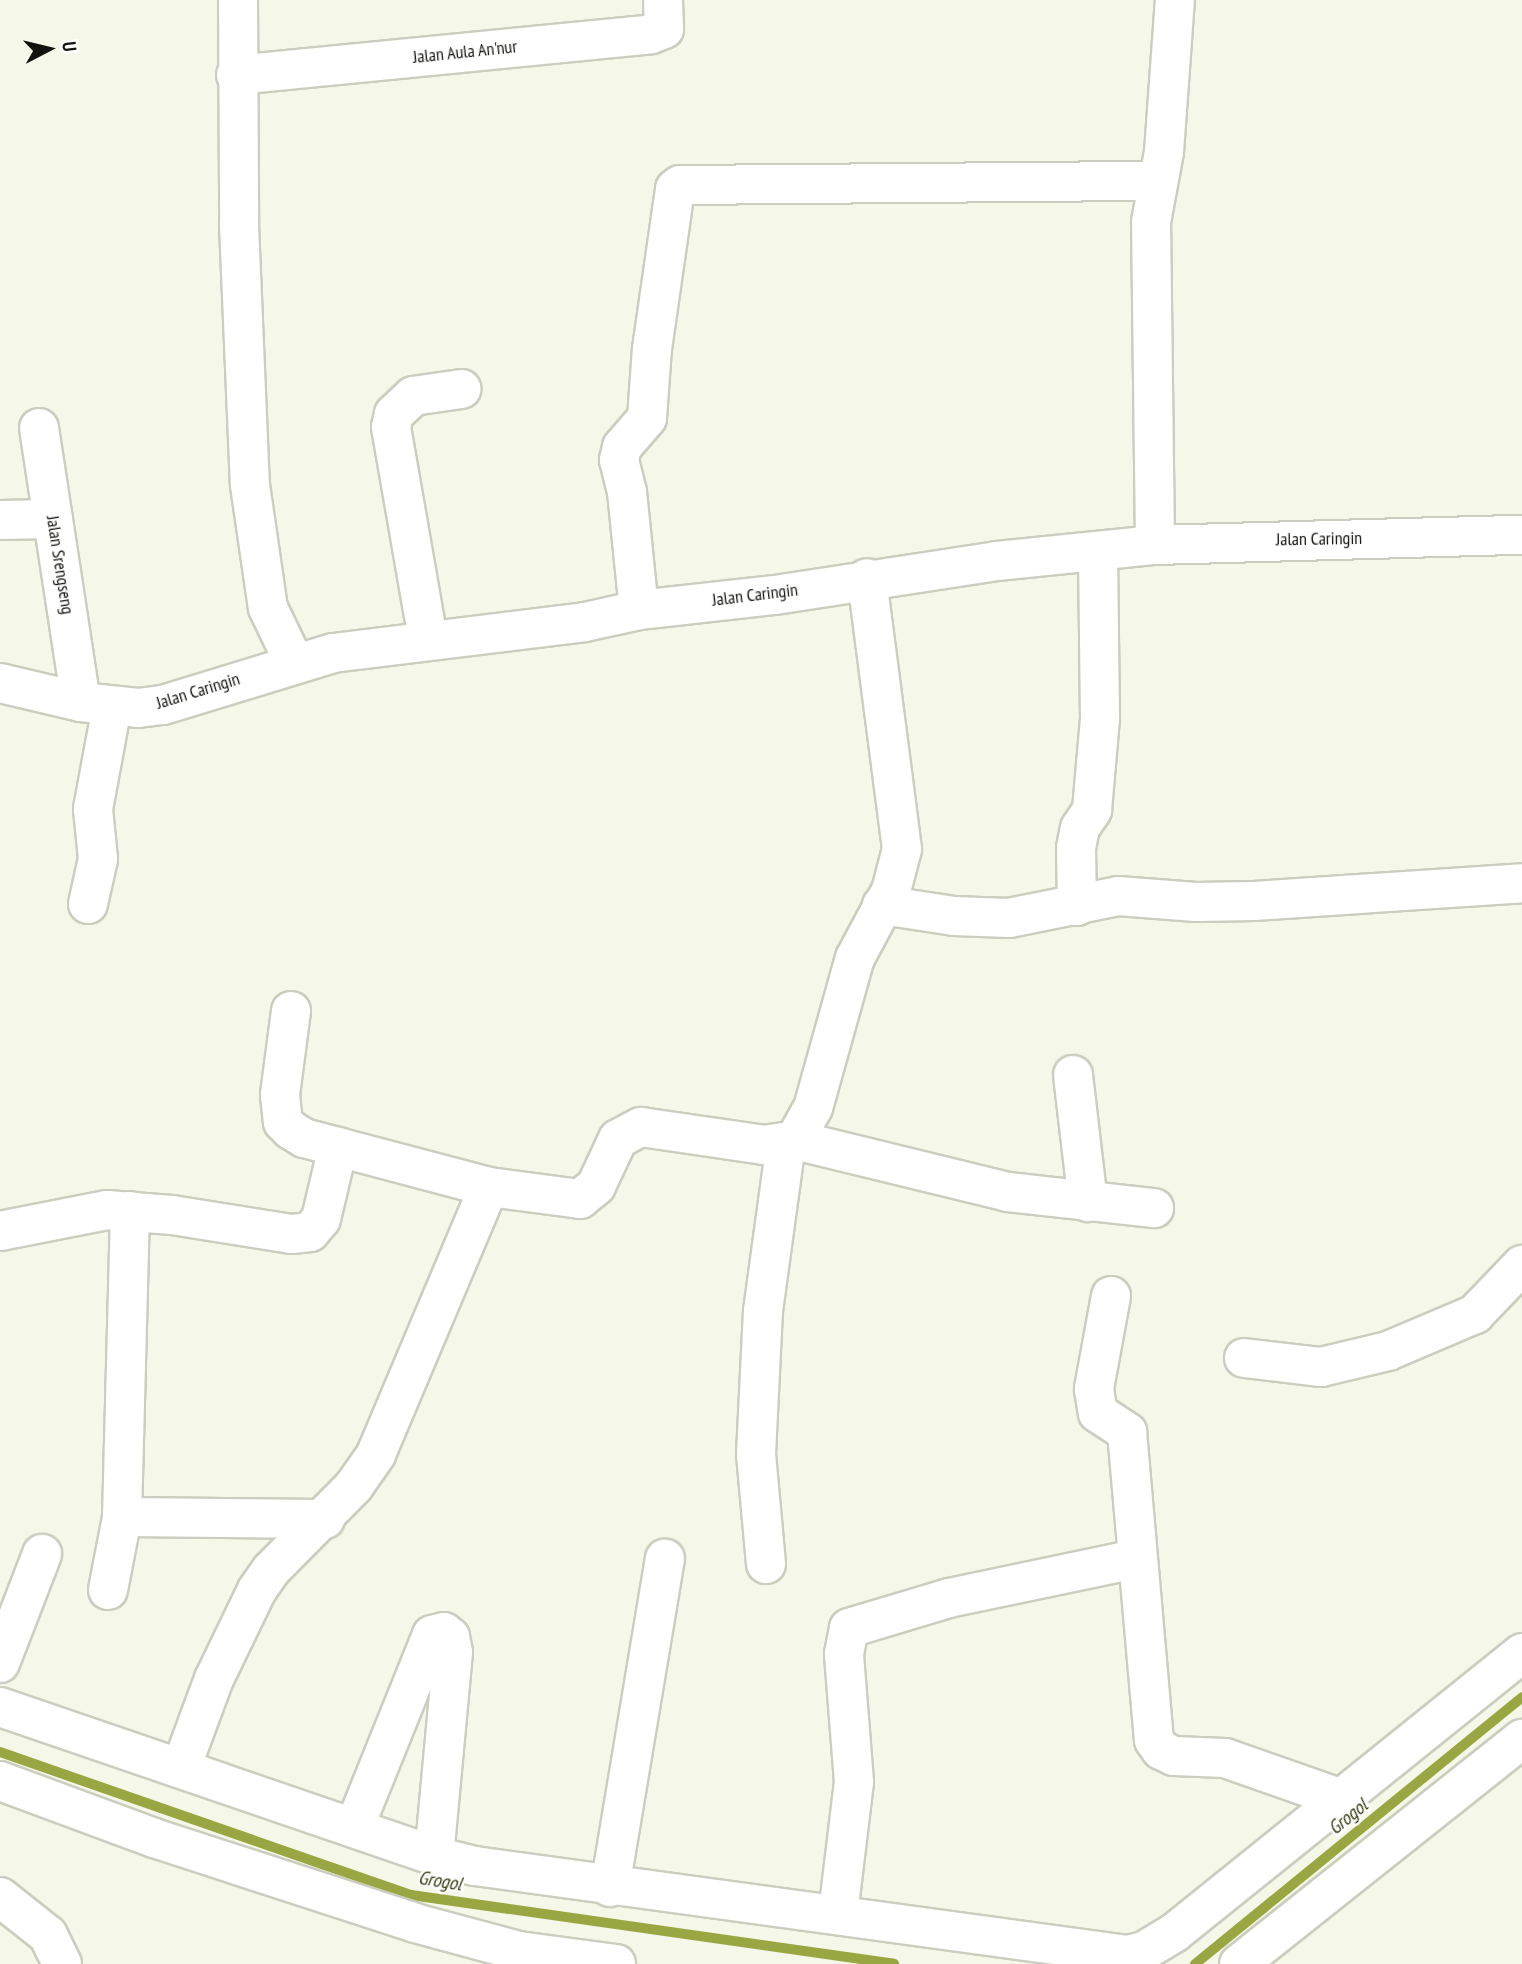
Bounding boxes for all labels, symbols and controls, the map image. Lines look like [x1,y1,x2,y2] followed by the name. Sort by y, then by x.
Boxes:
[14,14,84,84] north arrow
[411,36,519,68] street label: Jalan Aula An'nur
[57,40,82,53] text: U
[42,514,78,616] street label: Jalan Srengseng
[1276,527,1362,551] street label: Jalan Caringin
[711,579,799,611] street label: Jalan Caringin
[154,668,242,714] street label: Jalan Caringin
[1324,1794,1372,1840] water label: Grogol
[417,1866,463,1896] water label: Grogol

